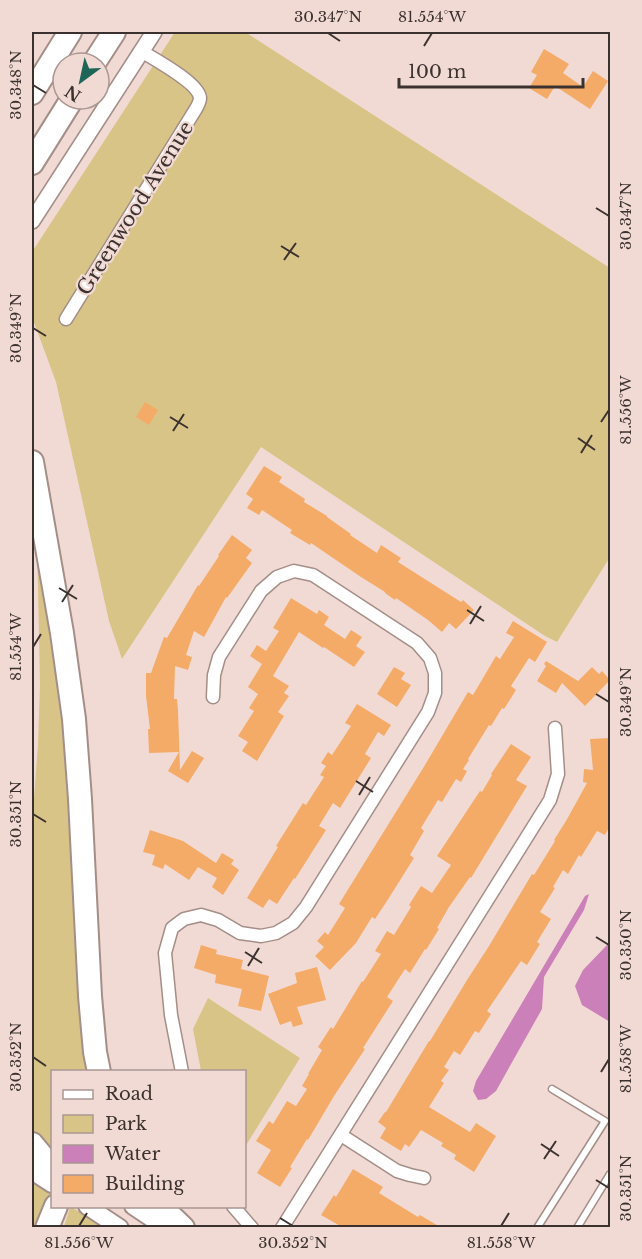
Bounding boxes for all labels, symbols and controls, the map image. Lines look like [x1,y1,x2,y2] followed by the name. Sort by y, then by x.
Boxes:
[294,7,362,26] text: 30.347°N
[398,7,466,26] text: 81.554°W
[6,50,25,120] text: 30.348°N
[51,51,111,111] north arrow
[399,51,584,89] scale bar
[408,61,466,83] text: 100 m
[61,81,85,106] text: N
[72,117,198,299] street label: Greenwood Avenue
[616,182,635,250] text: 30.347°N
[6,293,25,363] text: 30.349°N
[616,375,635,445] text: 81.556°W
[6,613,25,681] text: 81.554°W
[616,667,635,737] text: 30.349°N
[6,781,25,847] text: 30.351°N
[616,910,635,980] text: 30.350°N
[6,1022,25,1092] text: 30.352°N
[616,1024,635,1093] text: 81.558°W
[51,1070,246,1208] legend
[105,1083,153,1105] text: Road
[105,1113,147,1135] text: Park
[104,1143,161,1165] text: Water
[616,1155,635,1221] text: 30.351°N
[105,1173,184,1195] text: Building
[44,1233,114,1252] text: 81.556°W
[258,1233,328,1252] text: 30.352°N
[467,1233,536,1252] text: 81.558°W

